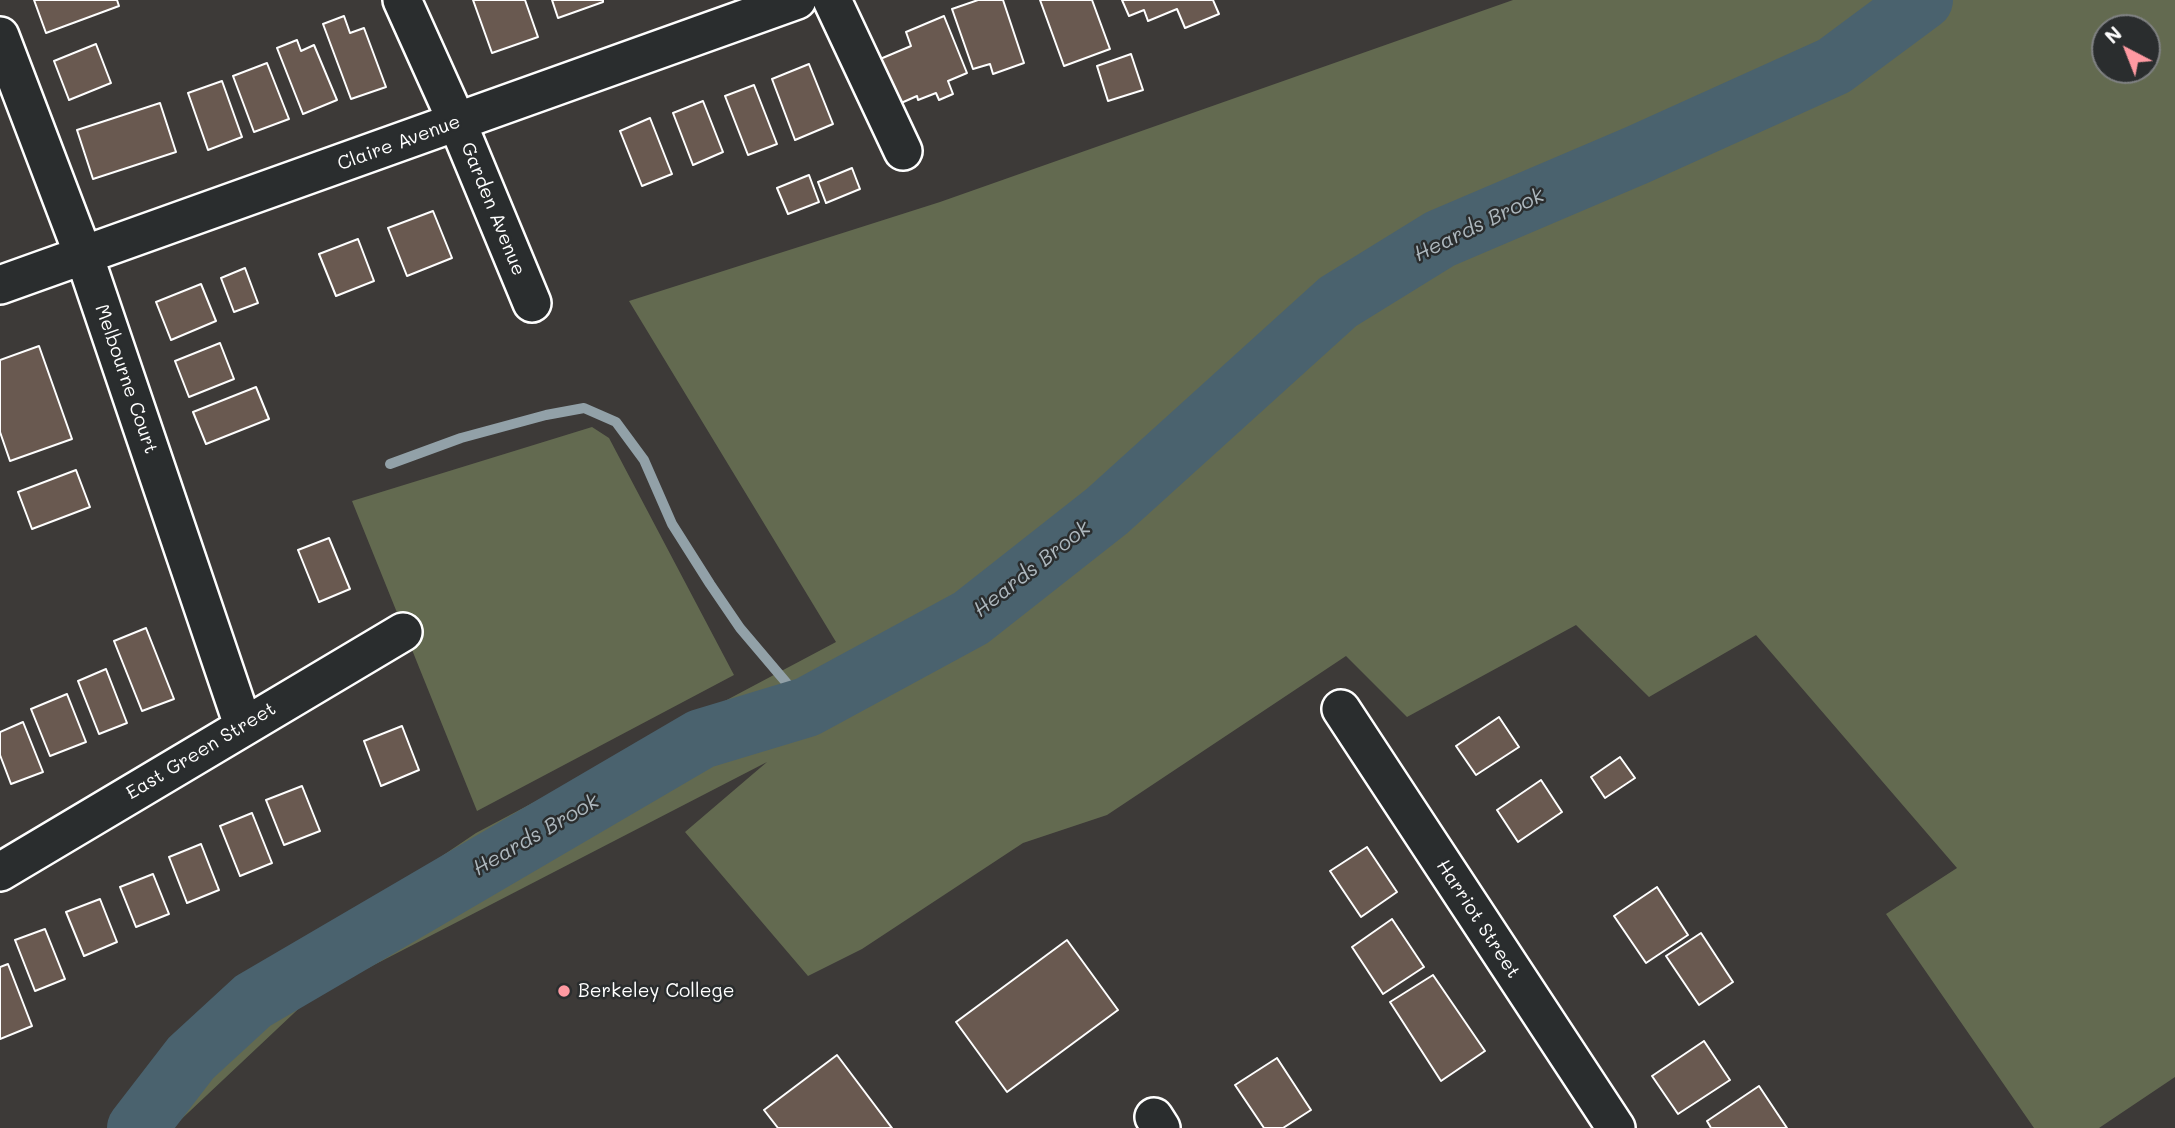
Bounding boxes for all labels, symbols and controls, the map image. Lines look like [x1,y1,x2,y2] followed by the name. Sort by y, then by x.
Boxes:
[2091,14,2161,84] north arrow
[2099,20,2127,49] text: N
[334,110,464,176] street label: Claire Avenue
[456,139,530,279] street label: Garden Avenue
[1410,183,1548,267] water label: Heards Brook
[90,301,162,457] street label: Melbourne Court
[969,516,1095,622] water label: Heards Brook
[122,697,280,805] street label: East Green Street
[468,789,604,881] water label: Heards Brook
[1431,856,1525,982] street label: Harriot Street
[578,980,734,1002] place label: Berkeley College
[556,983,572,999] marker: Berkeley College

